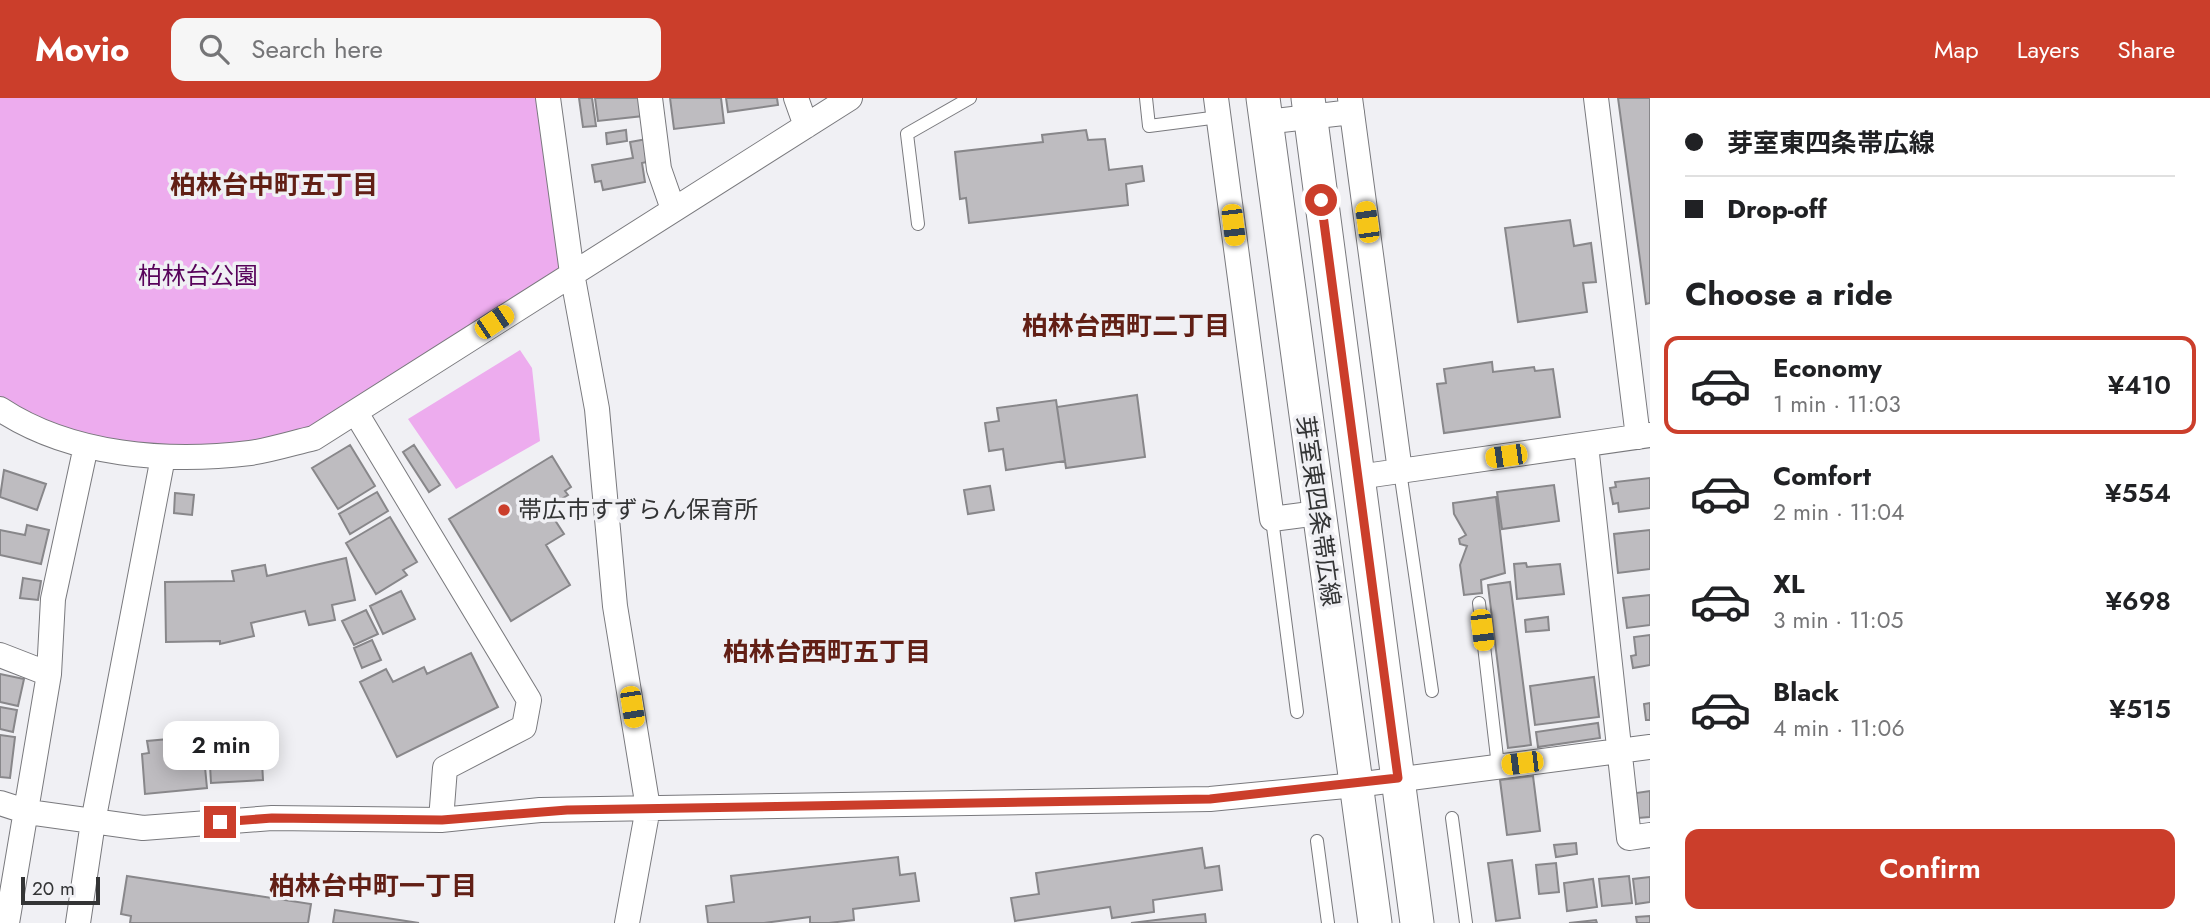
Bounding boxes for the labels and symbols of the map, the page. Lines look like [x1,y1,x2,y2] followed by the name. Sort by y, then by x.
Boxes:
[170,166,378,204] district label: 柏林台中町五丁目
[1305,184,1337,216] route start
[1354,200,1381,244] car
[1221,203,1246,247] car
[138,258,258,293] park label: 柏林台公園
[471,302,518,342] car
[1022,307,1230,345] district label: 柏林台西町二丁目
[1288,413,1349,608] street label: 芽室東四条帯広線
[1484,443,1529,469] car
[518,492,758,527] place label: 帯広市すずらん保育所
[496,502,512,518] marker: 帯広市すずらん保育所
[1470,608,1495,652] car
[723,633,931,671] district label: 柏林台西町五丁目
[619,685,646,729] car
[162,720,278,770] callout: 2 min
[1500,750,1545,776] car
[204,806,236,838] route end
[269,867,477,905] district label: 柏林台中町一丁目
[21,874,100,906] scale bar

